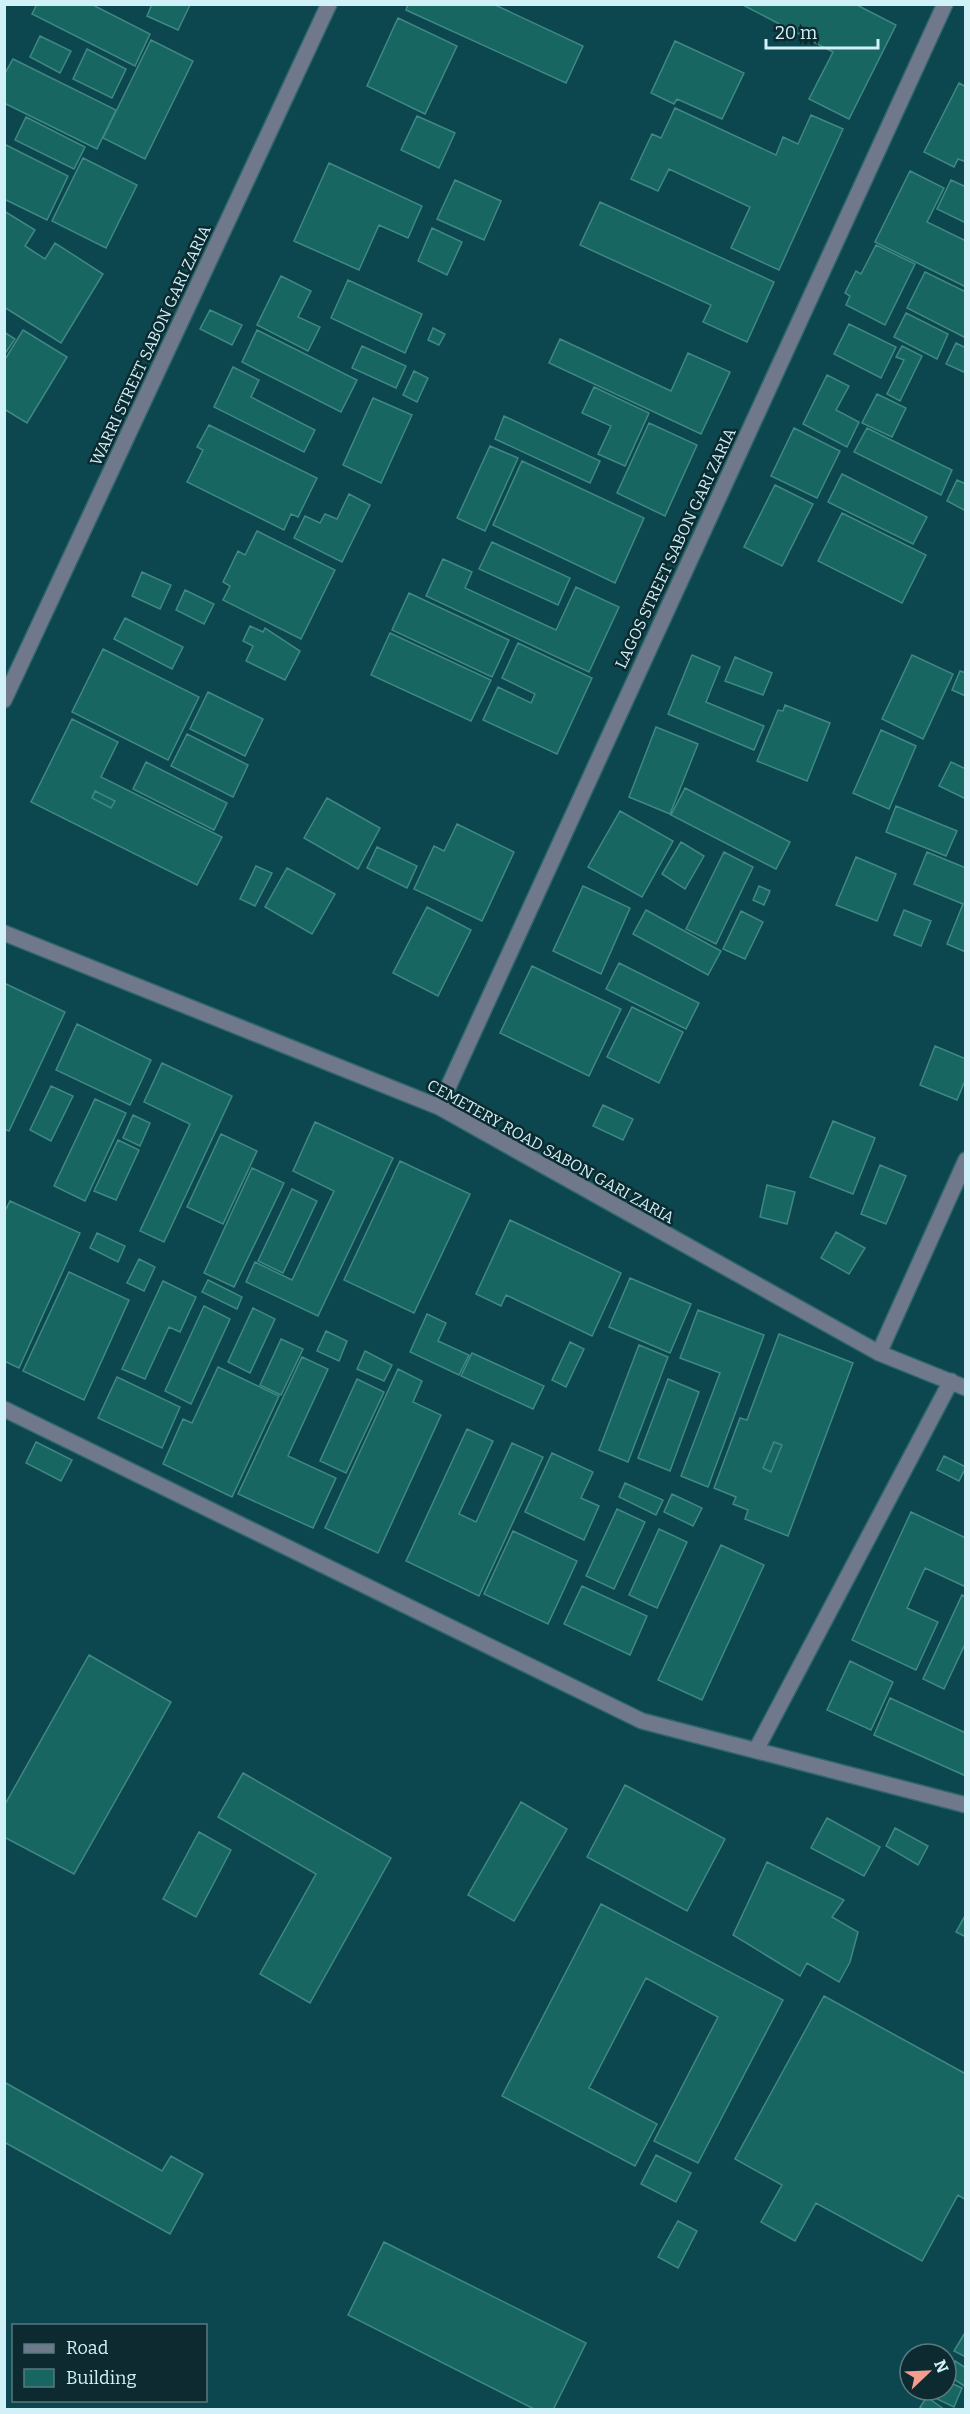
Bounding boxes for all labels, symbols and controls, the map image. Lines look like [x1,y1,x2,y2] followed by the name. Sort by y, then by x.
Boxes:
[766,12,878,50] scale bar
[775,22,817,44] text: 20 m
[86,221,215,468] street label: WARRI STREET SABON GARI ZARIA
[611,424,740,671] street label: LAGOS STREET SABON GARI ZARIA
[424,1075,678,1228] street label: CEMETERY ROAD SABON GARI ZARIA
[12,2324,207,2402] legend
[66,2337,109,2359] text: Road
[898,2342,958,2402] north arrow
[930,2357,953,2376] text: N
[66,2367,137,2389] text: Building

